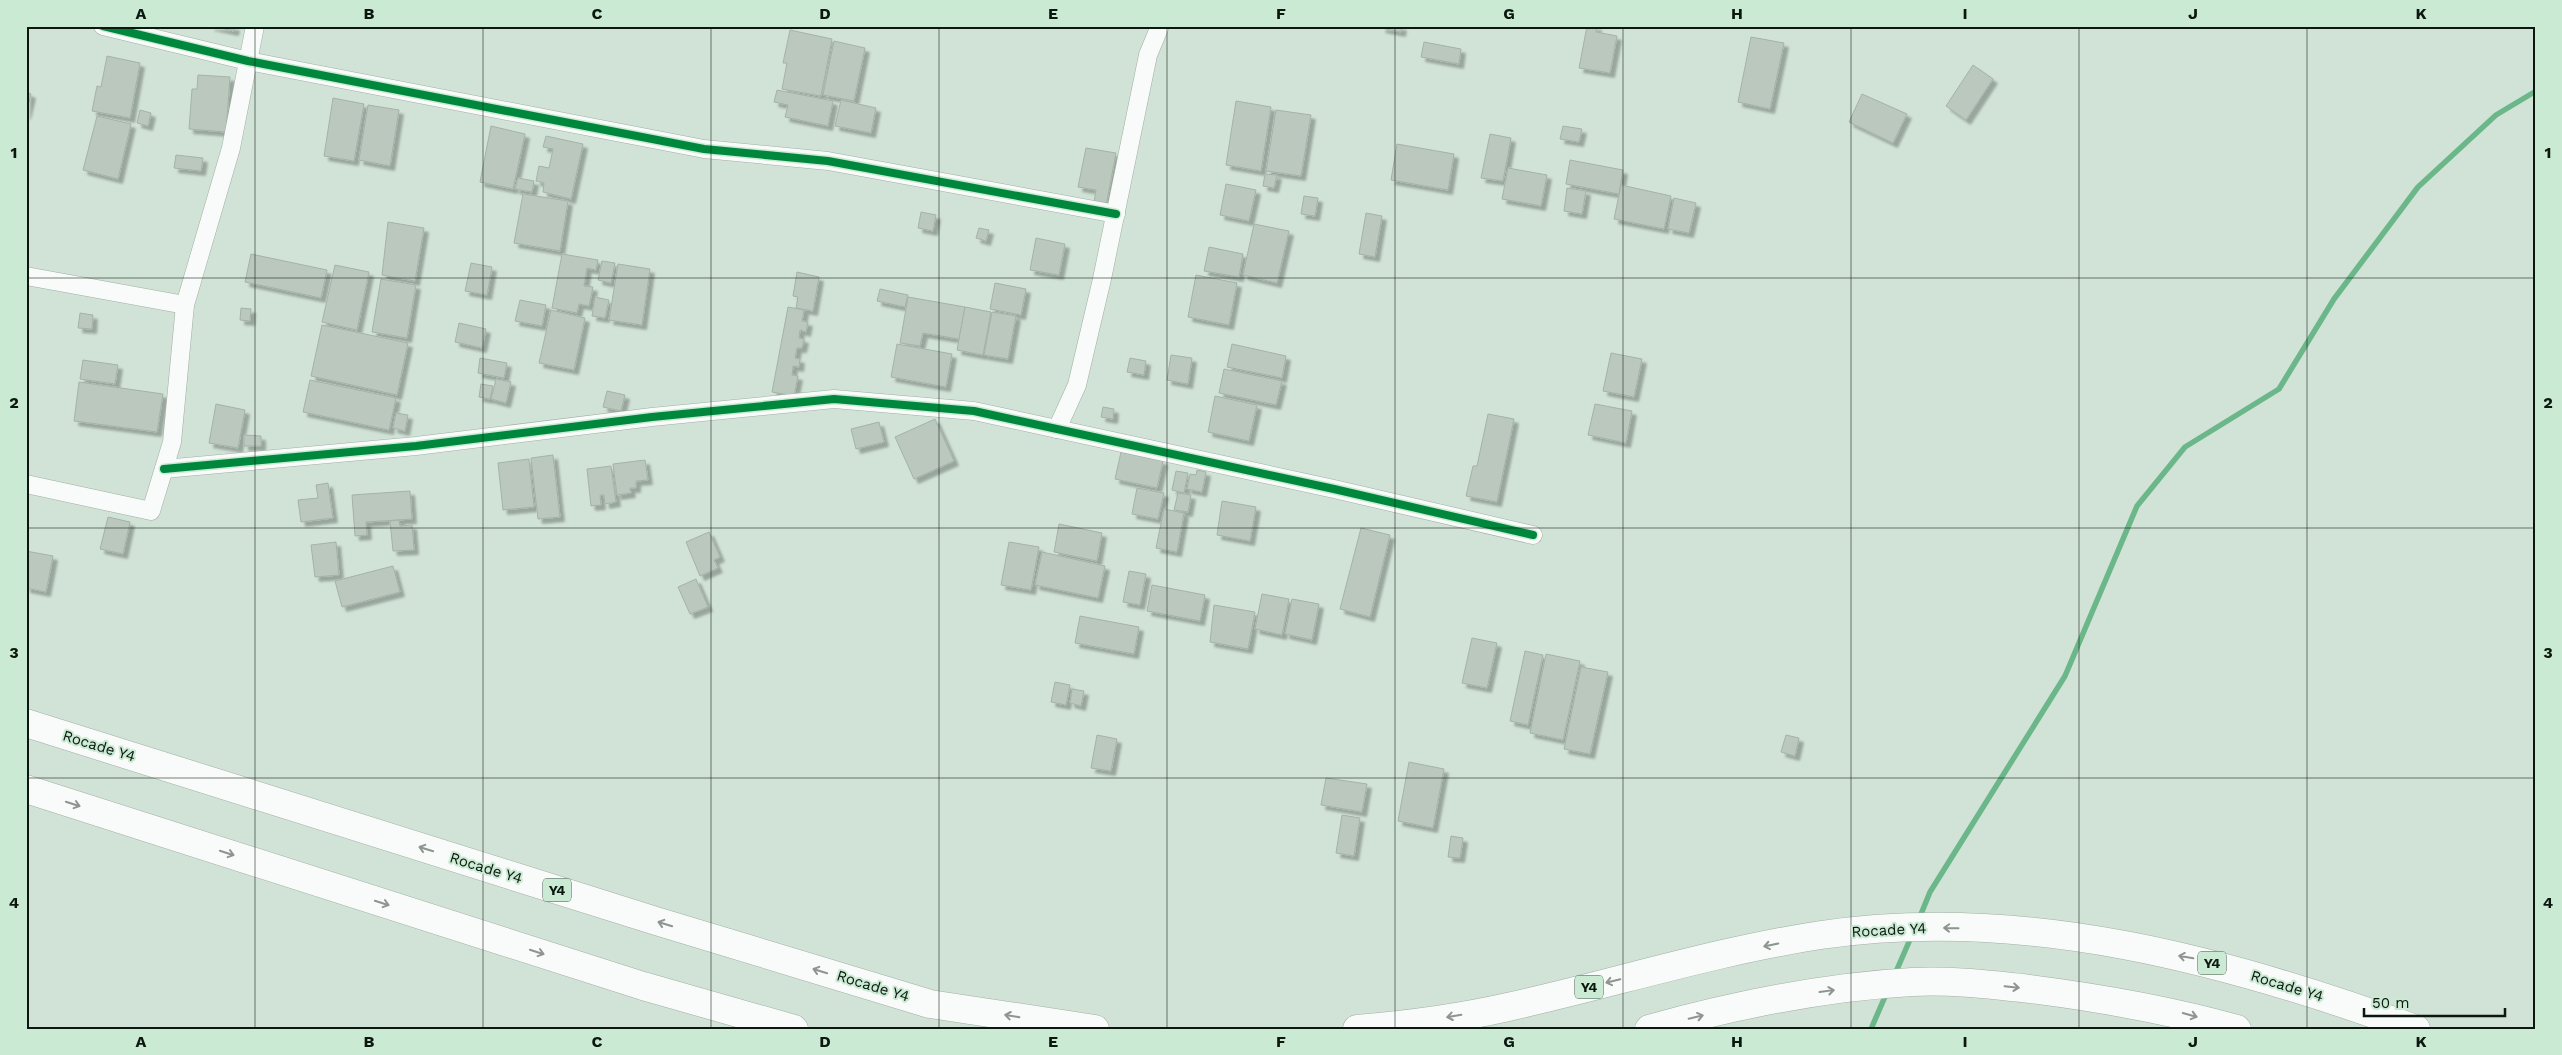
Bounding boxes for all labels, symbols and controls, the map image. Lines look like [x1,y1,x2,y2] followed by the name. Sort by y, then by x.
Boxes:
[136,4,147,23] text: A
[364,4,375,23] text: B
[592,4,603,23] text: C
[819,4,831,23] text: D
[1048,4,1058,23] text: E
[1276,4,1286,23] text: F
[1503,4,1515,23] text: G
[1731,4,1743,23] text: H
[1962,4,1968,23] text: I
[2188,4,2198,23] text: J
[2415,4,2427,23] text: K
[11,143,17,162] text: 1
[2545,143,2551,162] text: 1
[9,393,19,412] text: 2
[2543,393,2553,412] text: 2
[9,643,19,662] text: 3
[2543,643,2553,662] text: 3
[60,726,138,766] street label: Rocade Y4
[64,799,80,809] one-way arrow
[419,844,435,853] one-way arrow
[447,848,525,888] street label: Rocade Y4
[219,849,235,858] one-way arrow
[543,878,571,902] road number: Y4
[9,893,19,912] text: 4
[2543,893,2553,912] text: 4
[374,898,390,908] one-way arrow
[657,918,673,928] one-way arrow
[1851,919,1927,941] street label: Rocade Y4
[1944,923,1960,933] one-way arrow
[1764,941,1780,950] one-way arrow
[529,948,544,957] one-way arrow
[2179,951,2195,961] one-way arrow
[2198,951,2226,974] road number: Y4
[813,965,829,975] one-way arrow
[834,966,912,1006] street label: Rocade Y4
[2248,966,2326,1006] street label: Rocade Y4
[1575,976,1603,999] road number: Y4
[1605,976,1621,986] one-way arrow
[2004,982,2020,992] one-way arrow
[2364,985,2506,1017] scale bar
[1819,986,1835,996] one-way arrow
[2372,994,2409,1012] text: 50 m
[1004,1011,1020,1021] one-way arrow
[1446,1011,1462,1021] one-way arrow
[2181,1011,2197,1021] one-way arrow
[1688,1012,1704,1021] one-way arrow
[136,1032,147,1051] text: A
[364,1032,375,1051] text: B
[592,1032,603,1051] text: C
[819,1032,831,1051] text: D
[1048,1032,1058,1051] text: E
[1276,1032,1286,1051] text: F
[1503,1032,1515,1051] text: G
[1731,1032,1743,1051] text: H
[1962,1032,1968,1051] text: I
[2188,1032,2198,1051] text: J
[2415,1032,2427,1051] text: K

